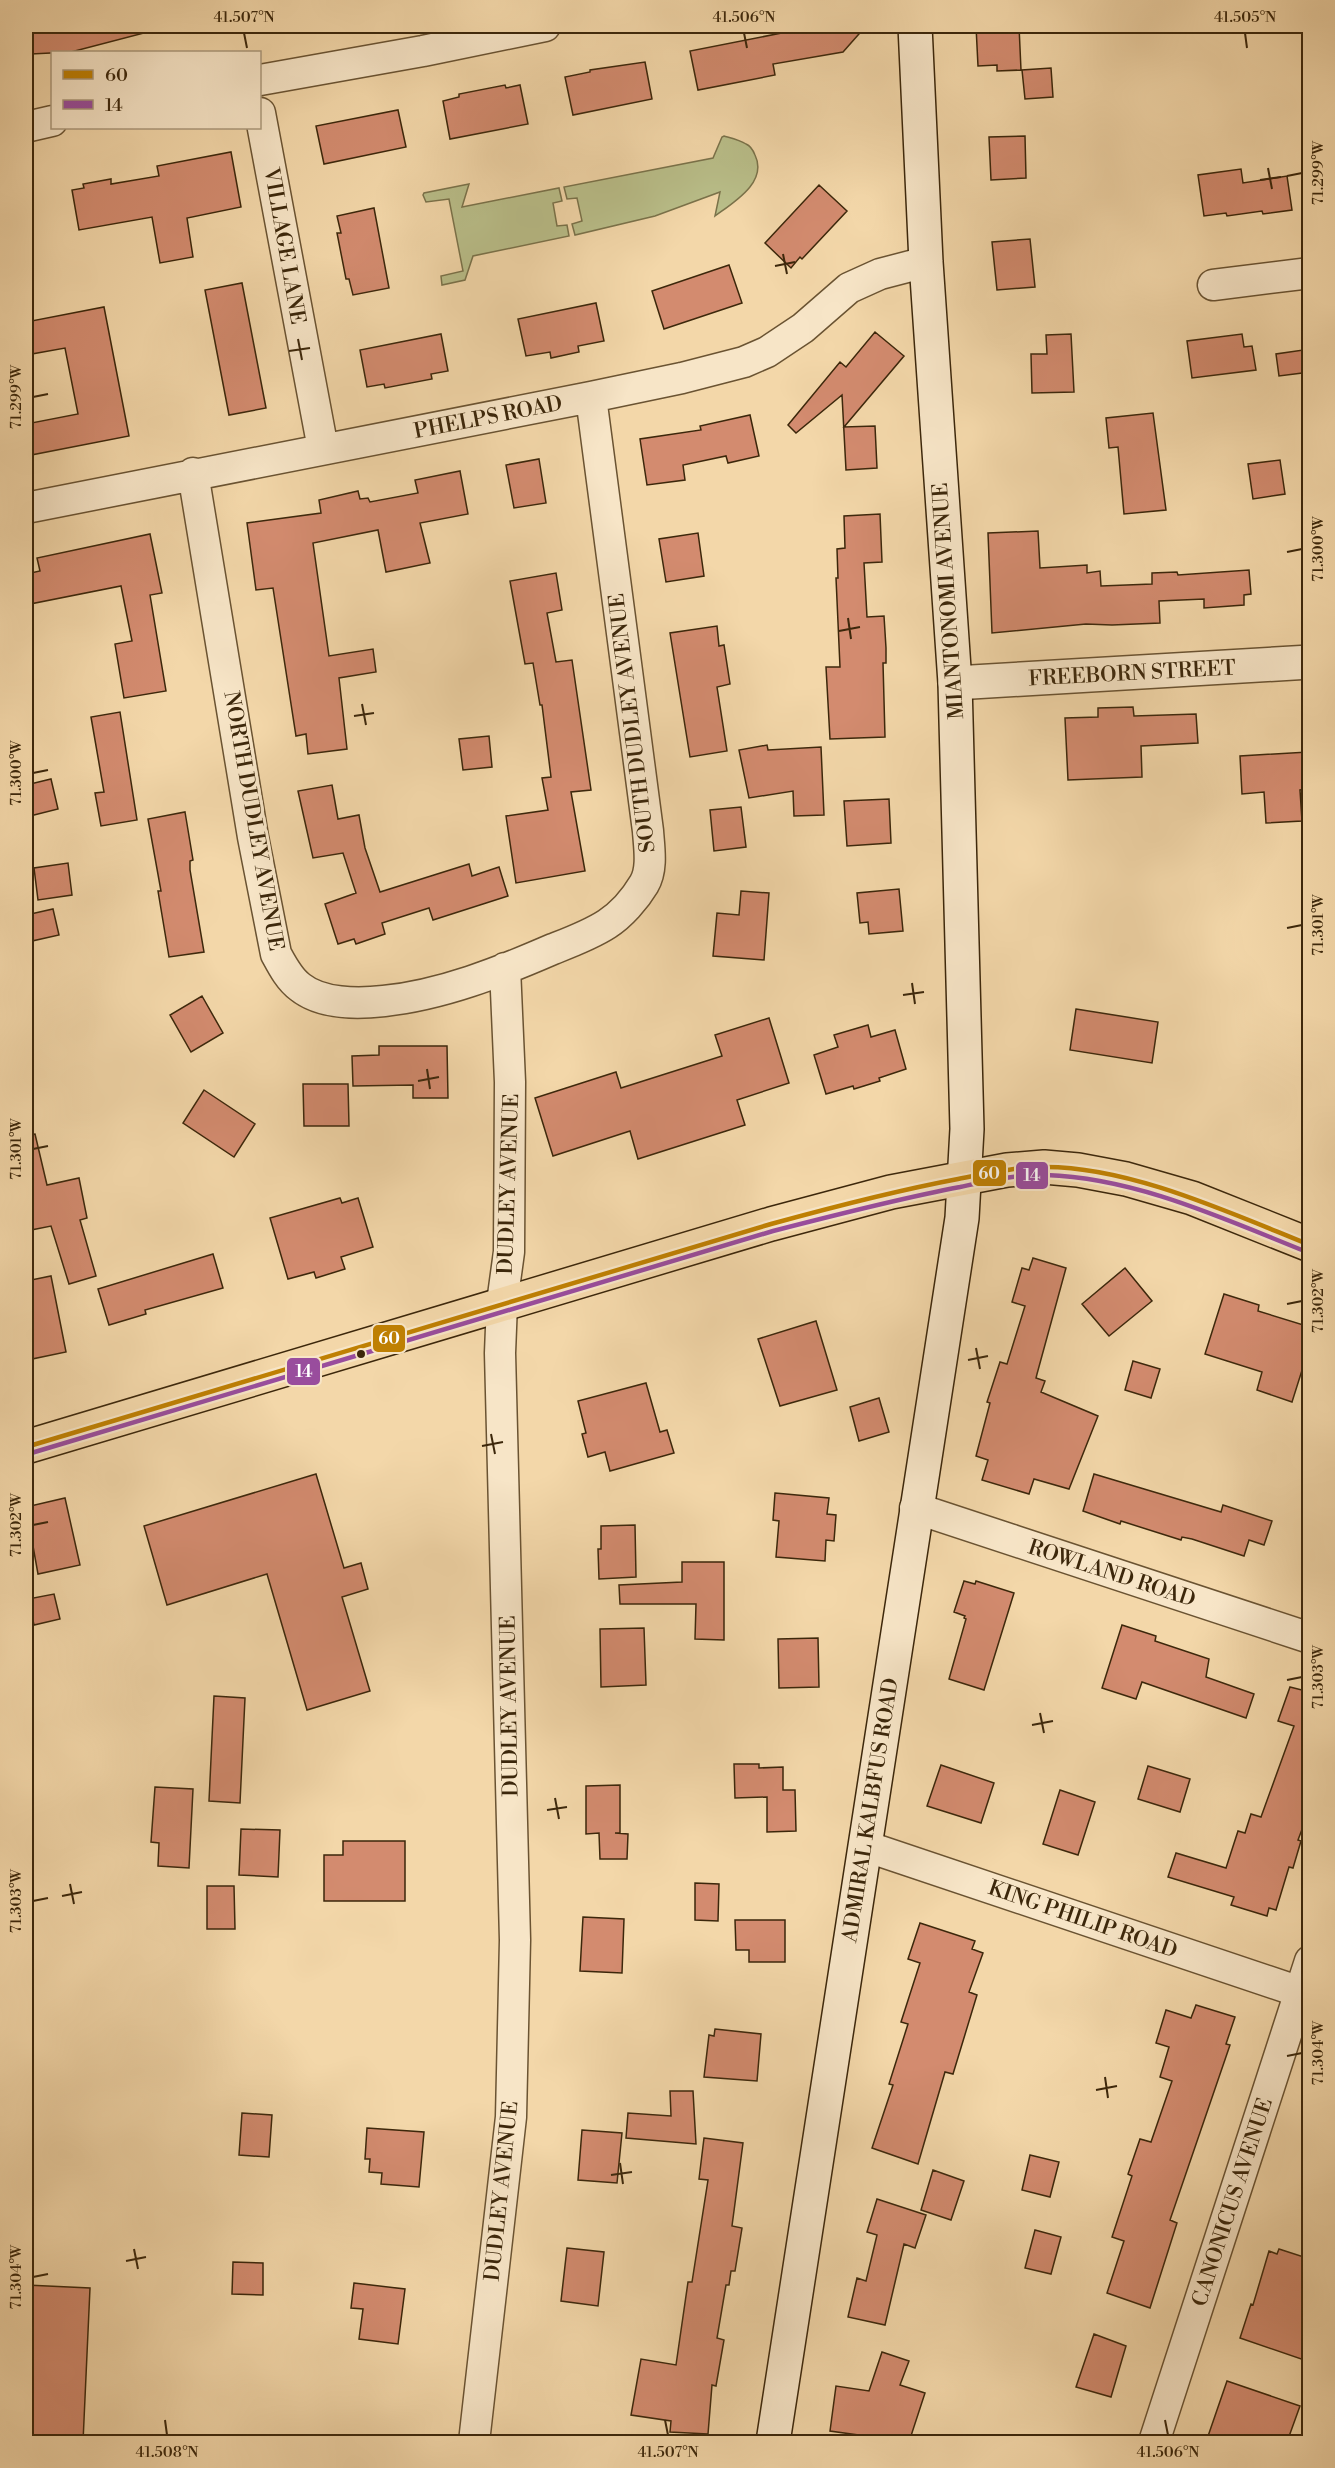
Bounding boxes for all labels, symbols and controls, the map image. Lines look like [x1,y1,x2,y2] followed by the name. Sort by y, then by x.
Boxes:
[213,8,275,27] text: 41.507°N
[713,8,775,27] text: 41.506°N
[1214,8,1276,27] text: 41.505°N
[51,51,261,129] legend
[105,64,128,87] text: 60
[105,94,123,117] text: 14
[1309,141,1328,205] text: 71.299°W
[257,165,311,326] street label: VILLAGE LANE
[7,365,26,429] text: 71.299°W
[412,391,565,445] street label: PHELPS ROAD
[928,482,970,720] street label: MIANTONOMI AVENUE
[1309,516,1328,582] text: 71.300°W
[604,592,662,854] street label: SOUTH DUDLEY AVENUE
[1028,656,1237,692] street label: FREEBORN STREET
[217,689,289,953] street label: NORTH DUDLEY AVENUE
[7,740,26,806] text: 71.300°W
[1309,894,1328,956] text: 71.301°W
[493,1093,525,1275] street label: DUDLEY AVENUE
[7,1118,26,1180] text: 71.301°W
[972,1159,1007,1187] line badge: 60
[1015,1161,1049,1190] line badge: 14
[978,1164,1000,1184] text: 60
[1023,1166,1041,1186] text: 14
[1309,1269,1328,1333] text: 71.302°W
[372,1324,406,1353] line badge: 60
[378,1329,400,1349] text: 60
[355,1348,367,1360] unlabelled marker
[286,1357,321,1386] line badge: 14
[295,1362,313,1382] text: 14
[7,1493,26,1557] text: 71.302°W
[1025,1535,1199,1613] street label: ROWLAND ROAD
[495,1615,525,1797] street label: DUDLEY AVENUE
[1309,1645,1328,1709] text: 71.303°W
[837,1676,905,1945] street label: ADMIRAL KALBFUS ROAD
[7,1869,26,1933] text: 71.303°W
[985,1875,1181,1965] street label: KING PHILIP ROAD
[1309,2020,1328,2085] text: 71.304°W
[1187,2095,1279,2310] street label: CANONICUS AVENUE
[480,2100,524,2283] street label: DUDLEY AVENUE
[7,2244,26,2309] text: 71.304°W
[135,2443,199,2462] text: 41.508°N
[637,2443,699,2462] text: 41.507°N
[1137,2443,1199,2462] text: 41.506°N

